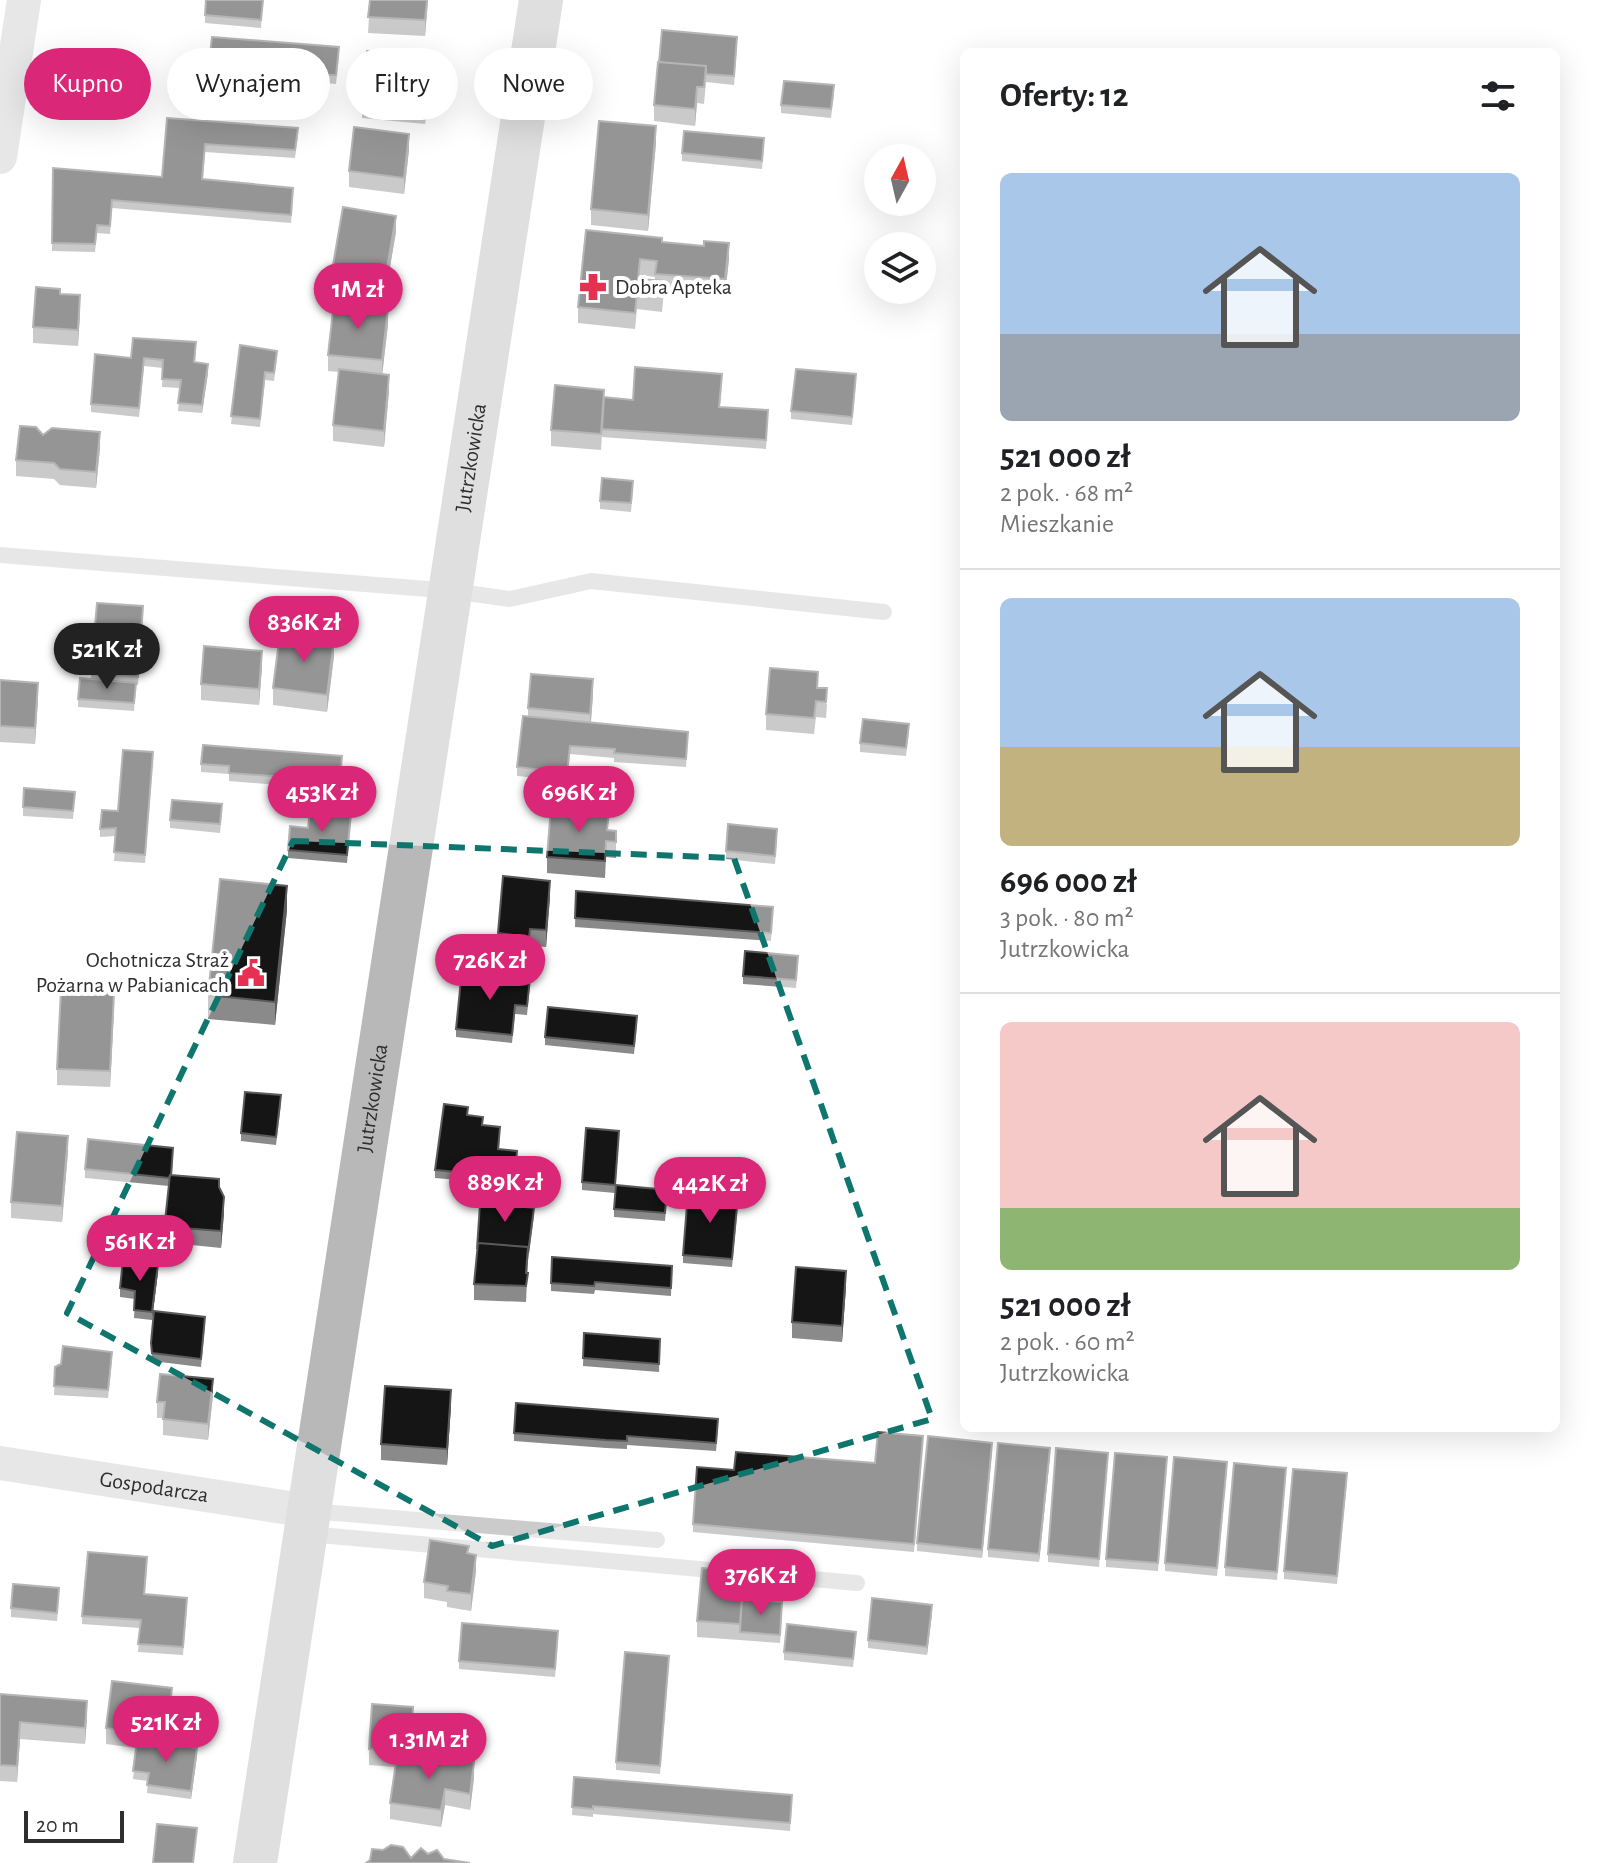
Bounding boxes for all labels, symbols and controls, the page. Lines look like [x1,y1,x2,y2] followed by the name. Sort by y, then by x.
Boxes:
[24,48,151,120] chip: Kupno
[167,48,330,120] chip: Wynajem
[346,48,458,120] chip: Filtry
[474,48,593,120] chip: Nowe
[1476,74,1520,118] icon: filters
[1000,79,1129,113] text: Oferty: 12
[864,144,936,216] north arrow
[864,144,936,304] map controls
[1188,225,1332,369] icon: home
[864,232,936,304] button: layers
[302,263,414,331] pin: 1M zł
[578,272,608,302] pharmacy icon: Dobra Apteka
[332,276,384,302] text: 1M zł
[615,276,732,298] place label: Dobra Apteka
[452,402,490,513] street label: Jutrzkowicka
[1000,440,1131,474] text: 521 000 zł
[1000,480,1133,506] text: 2 pok. · 68 m²
[1000,511,1114,537] text: Mieszkanie
[230,596,378,664] pin: 836K zł
[267,609,341,635] text: 836K zł
[33,623,181,691] pin: 521K zł
[72,636,142,662] text: 521K zł
[1188,650,1332,794] icon: home
[248,766,396,834] pin: 453K zł
[505,766,653,834] pin: 696K zł
[285,779,359,805] text: 453K zł
[541,779,617,805] text: 696K zł
[1000,865,1137,899] text: 696 000 zł
[1000,905,1134,931] text: 3 pok. · 80 m²
[416,934,564,1002] pin: 726K zł
[1000,936,1129,962] text: Jutrzkowicka
[453,947,527,973] text: 726K zł
[36,949,229,996] place label: Ochotnicza Straż Pożarna w Pabianicach
[236,958,266,988] public building icon: Ochotnicza Straż Pożarna w Pabianicach
[353,1042,392,1154] street label: Jutrzkowicka
[1188,1074,1332,1218] icon: home
[431,1156,579,1224] pin: 889K zł
[636,1157,784,1225] pin: 442K zł
[467,1169,543,1195] text: 889K zł
[672,1170,748,1196] text: 442K zł
[66,1215,214,1283] pin: 561K zł
[105,1228,175,1254] text: 561K zł
[1000,1289,1131,1323] text: 521 000 zł
[1000,1329,1135,1355] text: 2 pok. · 60 m²
[1000,1360,1129,1386] text: Jutrzkowicka
[98,1468,210,1506] street label: Gospodarcza
[687,1549,835,1617] pin: 376K zł
[725,1562,797,1588] text: 376K zł
[92,1696,240,1764] pin: 521K zł
[131,1709,201,1735] text: 521K zł
[346,1713,512,1781] pin: 1.31M zł
[389,1726,469,1752] text: 1.31M zł
[24,1807,124,1843] scale bar
[36,1814,79,1836] text: 20 m

